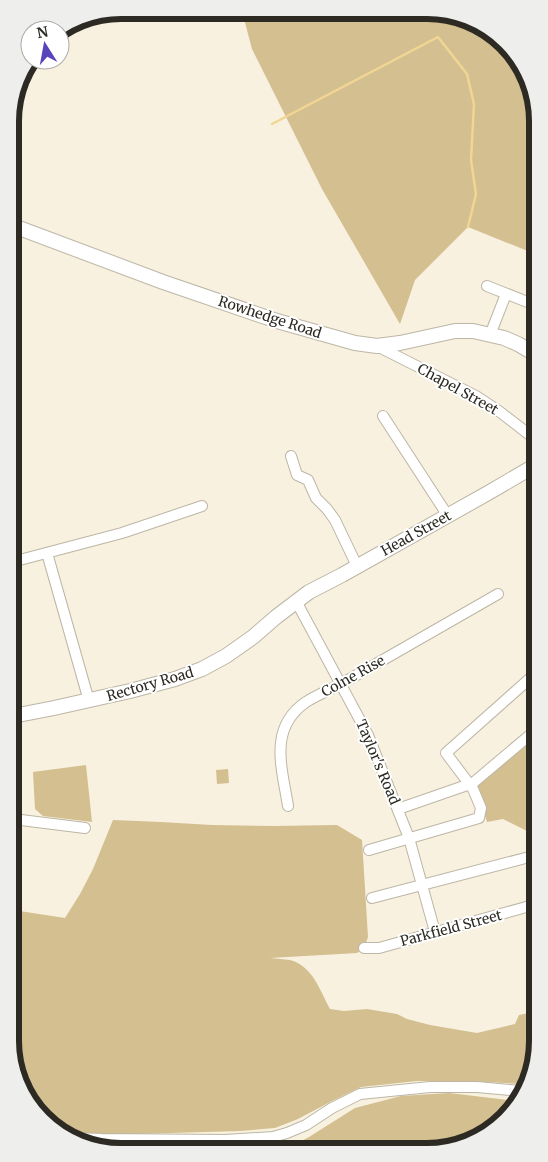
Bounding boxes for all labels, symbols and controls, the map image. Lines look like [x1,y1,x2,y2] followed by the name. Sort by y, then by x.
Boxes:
[20,20,70,70] north arrow
[35,22,50,42] text: N
[216,292,324,342] street label: Rowhedge Road
[414,359,502,419] street label: Chapel Street
[378,506,455,560] street label: Head Street
[318,651,388,701] street label: Colne Rise
[104,663,196,705] street label: Rectory Road
[352,717,404,808] street label: Taylor's Road
[398,906,504,950] street label: Parkfield Street

